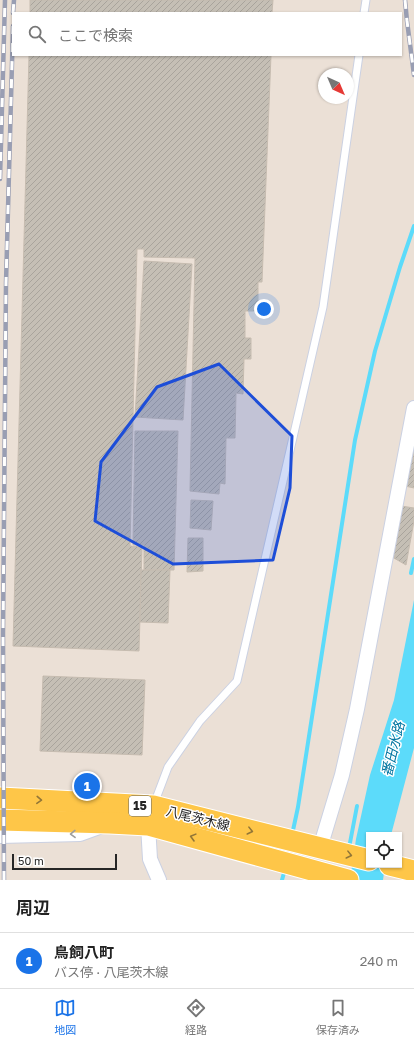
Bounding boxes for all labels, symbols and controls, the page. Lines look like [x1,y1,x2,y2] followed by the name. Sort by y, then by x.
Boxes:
[12,12,402,56] search box
[26,23,48,45] icon: search
[58,26,133,44] text: ここで検索
[318,68,354,104] north arrow
[254,299,274,319] your location
[377,719,408,778] water label: 番田水路
[74,771,100,801] pin: 1
[36,796,42,804] one-way arrow
[129,796,151,816] road number: 15
[165,802,231,834] street label: 八尾茨木線
[246,826,253,835] one-way arrow
[70,830,76,839] one-way arrow
[366,832,402,868] map controls
[366,832,402,868] button: locate
[190,834,197,842] one-way arrow
[346,850,352,858] one-way arrow
[12,852,117,871] scale bar
[18,854,44,867] text: 50 m
[16,897,50,918] text: 周辺
[54,943,114,961] text: 鳥飼八町
[26,953,32,969] text: 1
[360,953,398,969] text: 240 m
[54,964,168,980] text: バス停 · 八尾茨木線
[54,997,76,1037] tab: 地図
[185,997,207,1037] tab: 経路
[316,997,360,1037] tab: 保存済み

